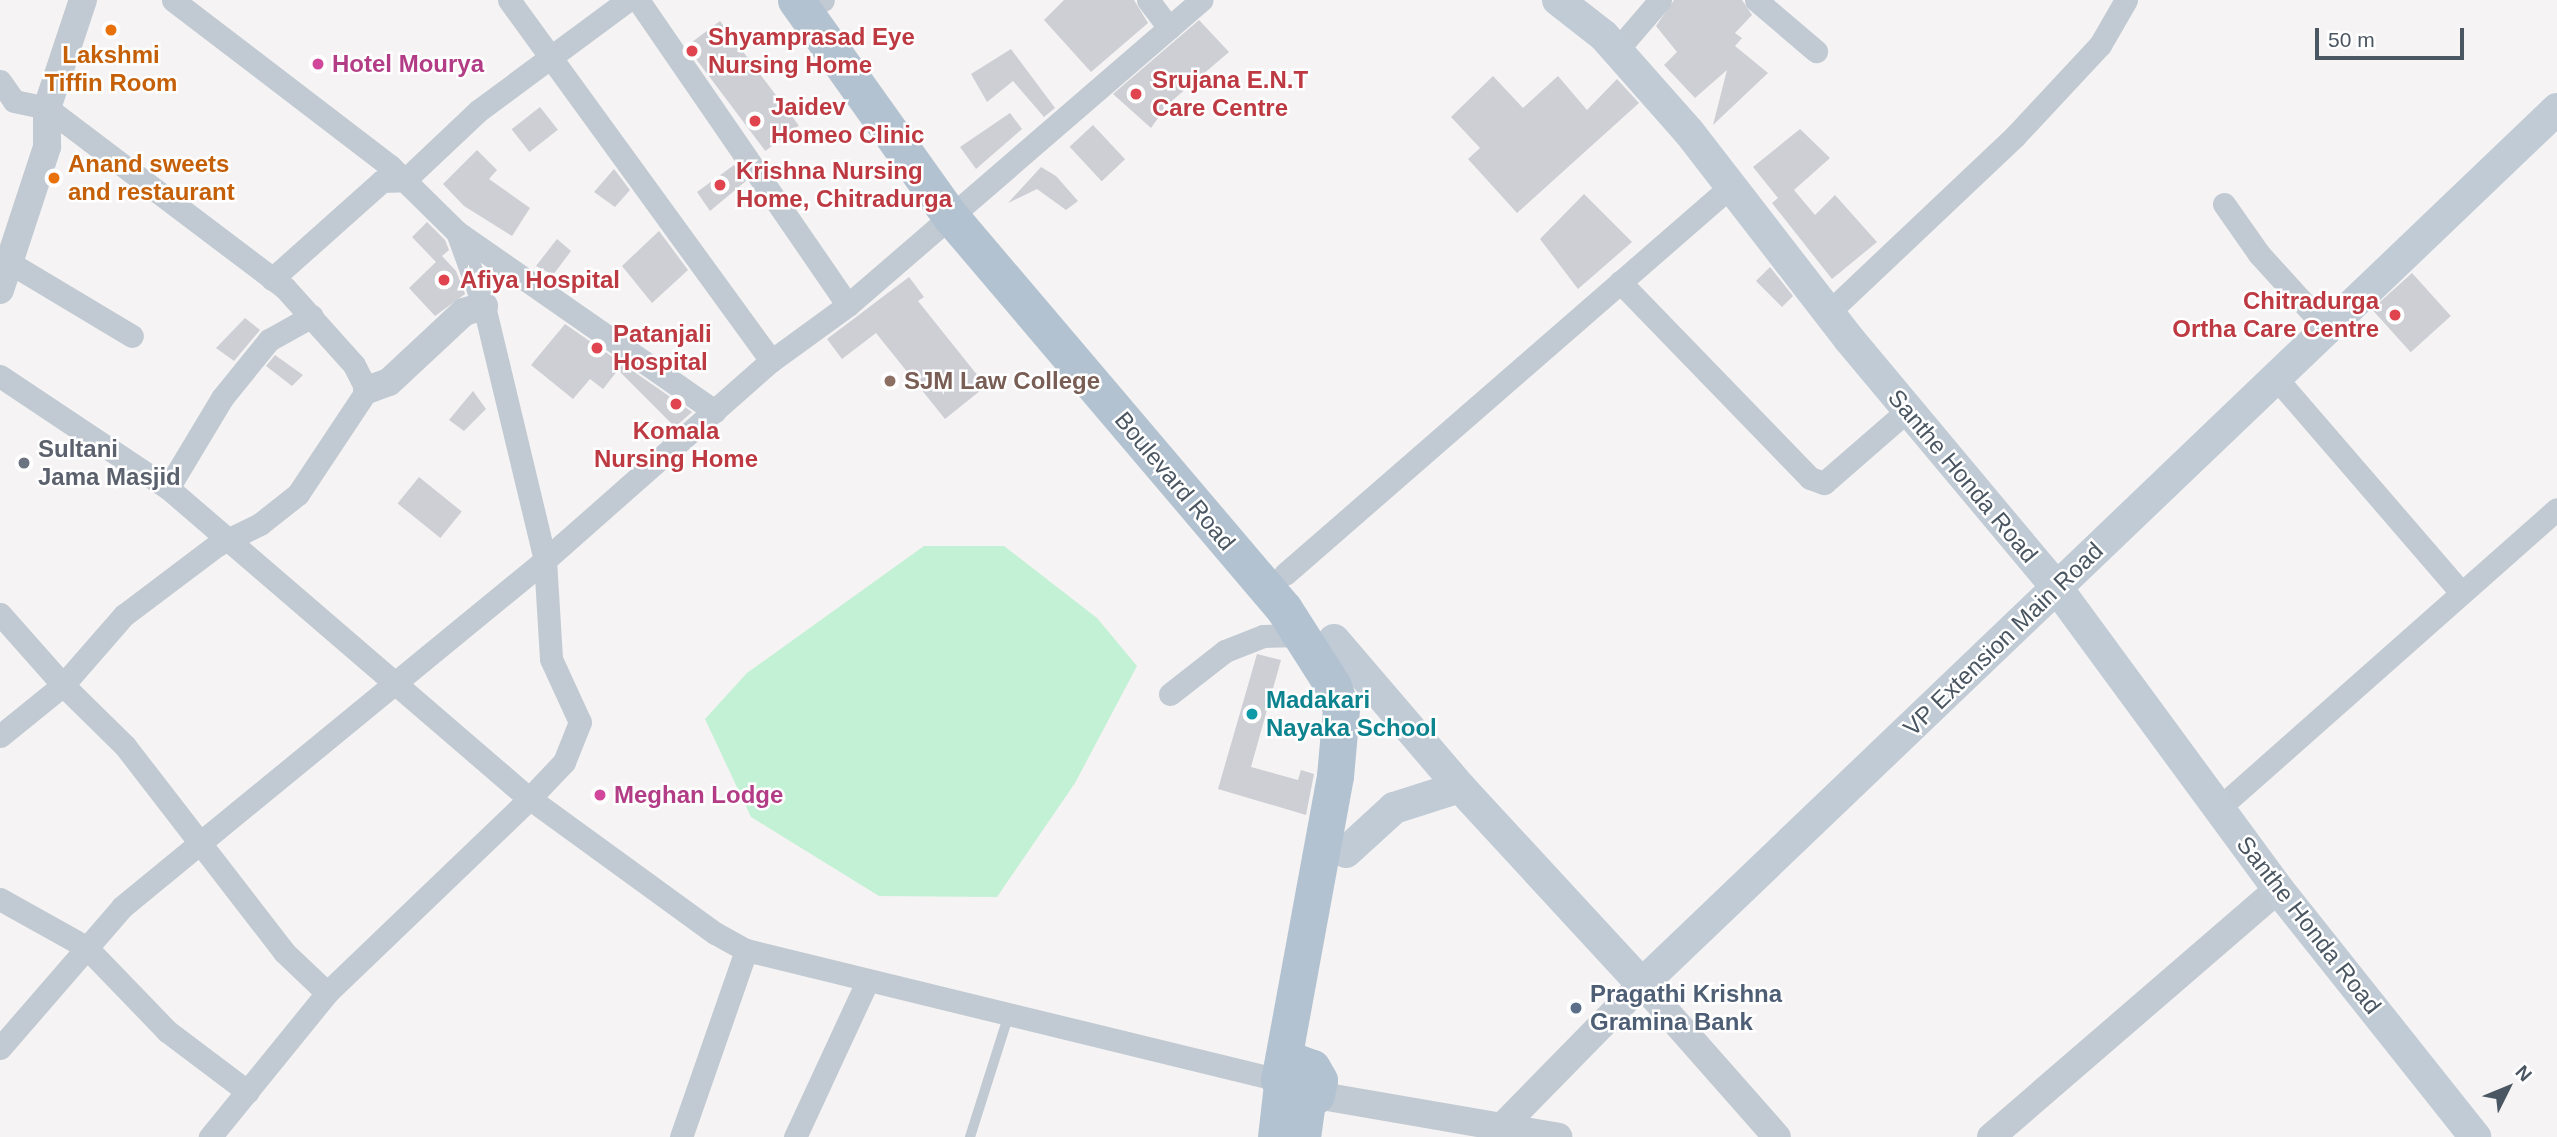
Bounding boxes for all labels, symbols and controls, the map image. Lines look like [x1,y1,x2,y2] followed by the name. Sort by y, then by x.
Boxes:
[2319,14,2468,58] scale bar
[103,22,119,38] marker: Lakshmi Tiffin Room
[708,23,915,79] place label: Shyamprasad Eye Nursing Home
[2328,28,2375,51] text: 50 m
[45,41,177,97] place label: Lakshmi Tiffin Room
[682,41,702,61] marker: Shyamprasad Eye Nursing Home
[332,50,484,78] place label: Hotel Mourya
[310,56,326,72] marker: Hotel Mourya
[1152,66,1308,122] place label: Srujana E.N.T Care Centre
[1126,84,1146,104] marker: Srujana E.N.T Care Centre
[771,93,924,149] place label: Jaidev Homeo Clinic
[745,111,765,131] marker: Jaidev Homeo Clinic
[68,150,235,206] place label: Anand sweets and restaurant
[736,157,952,213] place label: Krishna Nursing Home, Chitradurga
[46,170,62,186] marker: Anand sweets and restaurant
[710,175,730,195] marker: Krishna Nursing Home, Chitradurga
[460,266,620,294] place label: Afiya Hospital
[434,270,454,290] marker: Afiya Hospital
[2172,287,2379,343] place label: Chitradurga Ortha Care Centre
[2385,305,2405,325] marker: Chitradurga Ortha Care Centre
[613,320,712,376] place label: Patanjali Hospital
[587,338,607,358] marker: Patanjali Hospital
[904,367,1100,395] place label: SJM Law College
[882,373,898,389] marker: SJM Law College
[1882,383,2044,569] street label: Santhe Honda Road
[666,394,686,414] marker: Komala Nursing Home
[1109,406,1241,556] street label: Boulevard Road
[594,417,758,473] place label: Komala Nursing Home
[38,435,181,491] place label: Sultani Jama Masjid
[16,455,32,471] marker: Sultani Jama Masjid
[1897,536,2109,742] street label: VP Extension Main Road
[1266,686,1437,742] place label: Madakari Nayaka School
[1244,706,1260,722] marker: Madakari Nayaka School
[614,781,783,809] place label: Meghan Lodge
[592,787,608,803] marker: Meghan Lodge
[2231,830,2387,1020] street label: Santhe Honda Road
[1590,980,1782,1036] place label: Pragathi Krishna Gramina Bank
[1568,1000,1584,1016] marker: Pragathi Krishna Gramina Bank
[2473,1053,2543,1123] north arrow
[2511,1061,2536,1086] text: N

